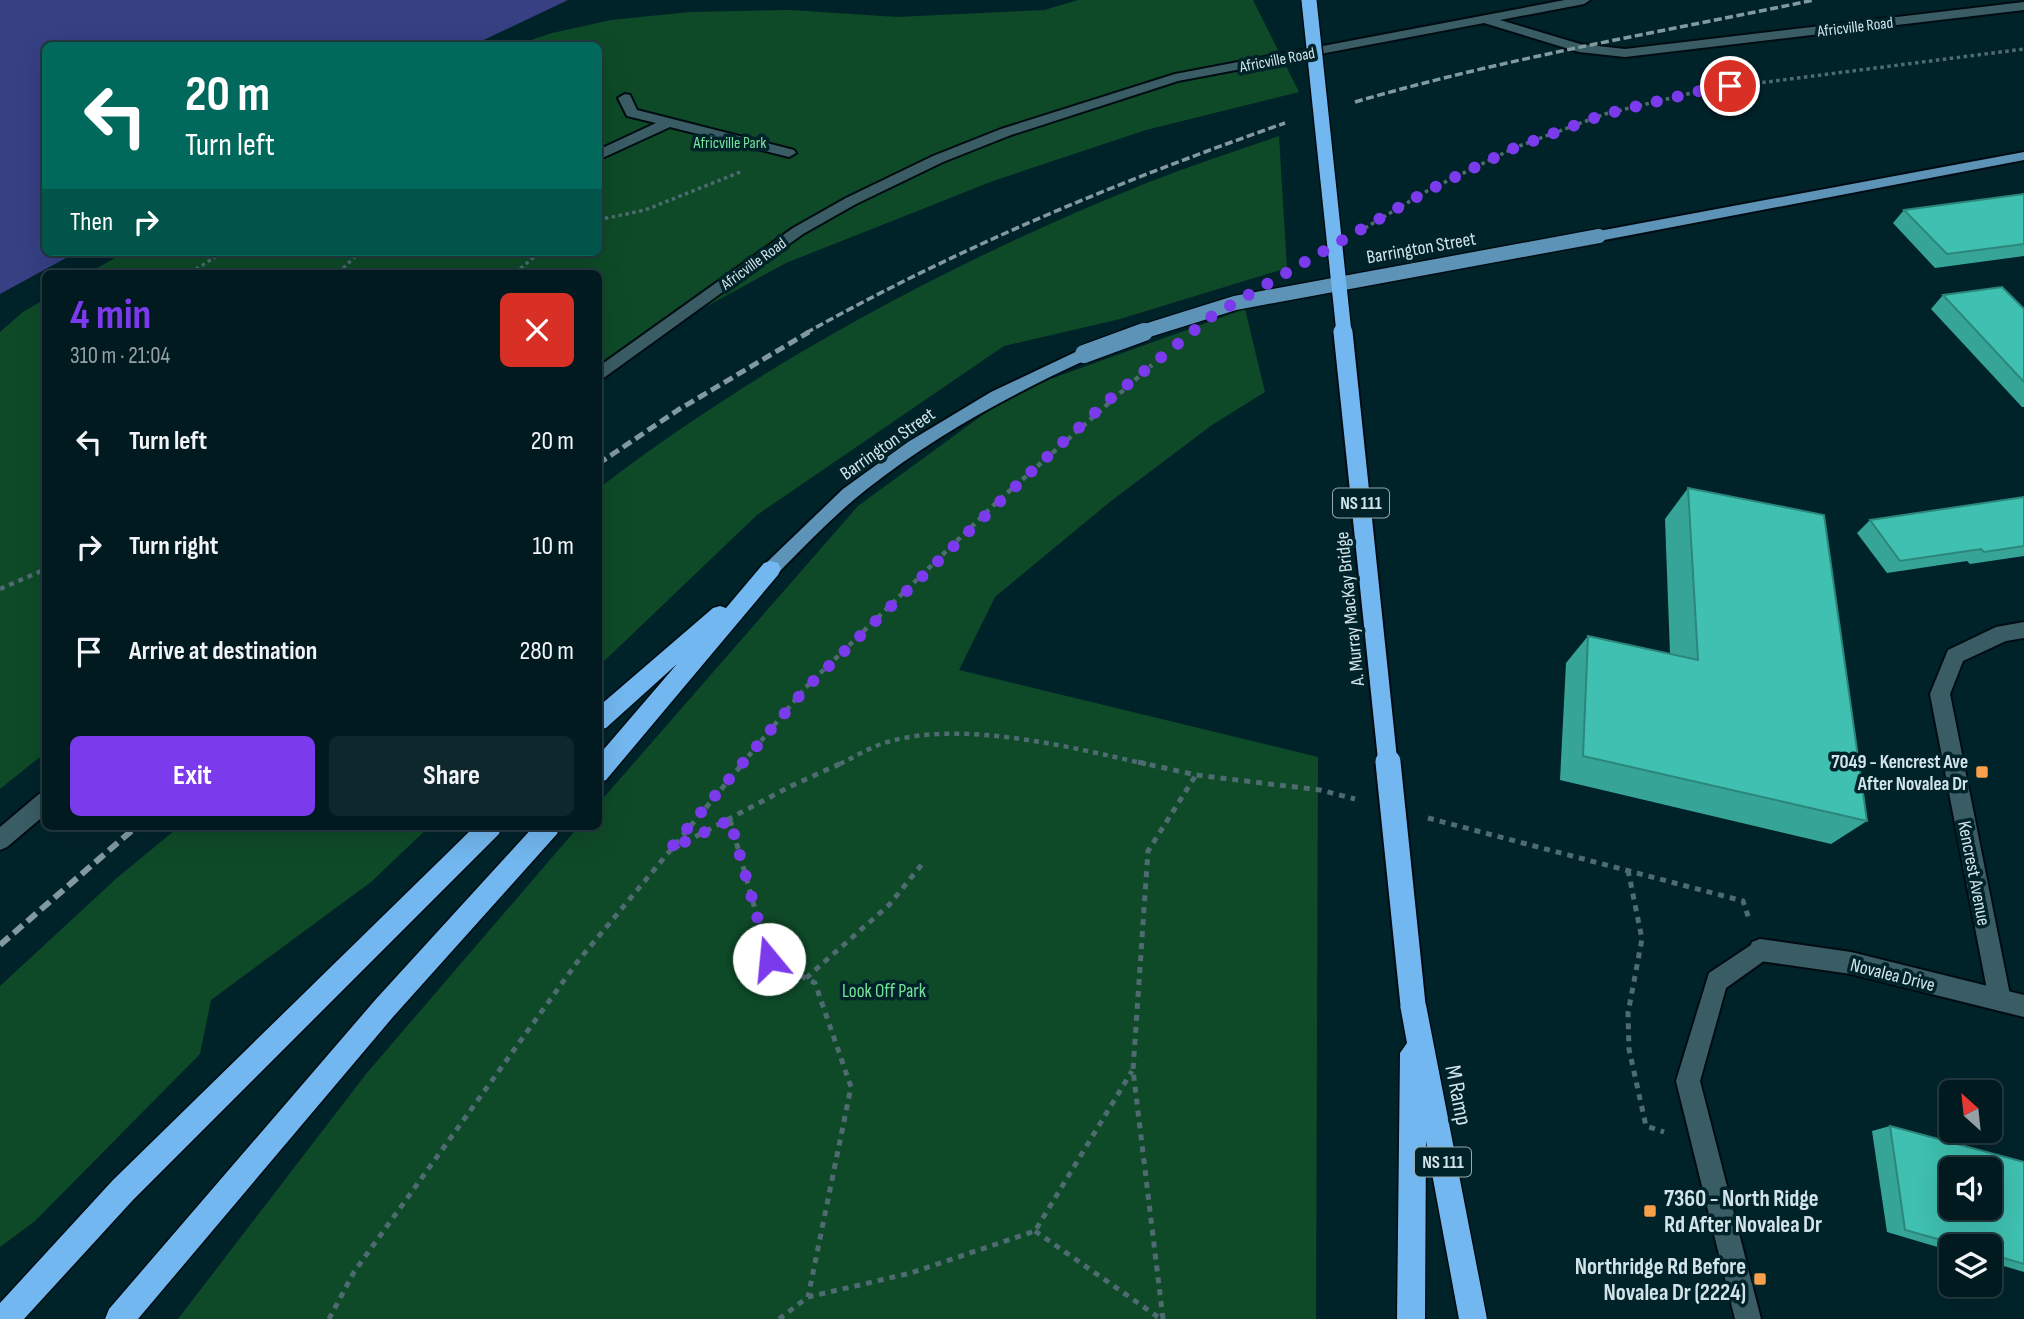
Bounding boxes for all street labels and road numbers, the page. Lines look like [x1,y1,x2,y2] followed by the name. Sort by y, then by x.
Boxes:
[1815,13,1894,42] street label: Africville Road
[1237,44,1316,77] street label: Africville Road
[1365,228,1478,269] street label: Barrington Street
[717,234,790,295] street label: Africville Road
[836,403,940,485] street label: Barrington Street
[1333,489,1389,518] road number: NS 111
[1331,531,1370,688] street label: A. Murray MacKay Bridge
[1952,819,1995,928] street label: Kencrest Avenue
[1848,954,1937,997] street label: Novalea Drive
[1438,1063,1478,1128] street label: M Ramp
[1415,1148,1471,1176] road number: NS 111

